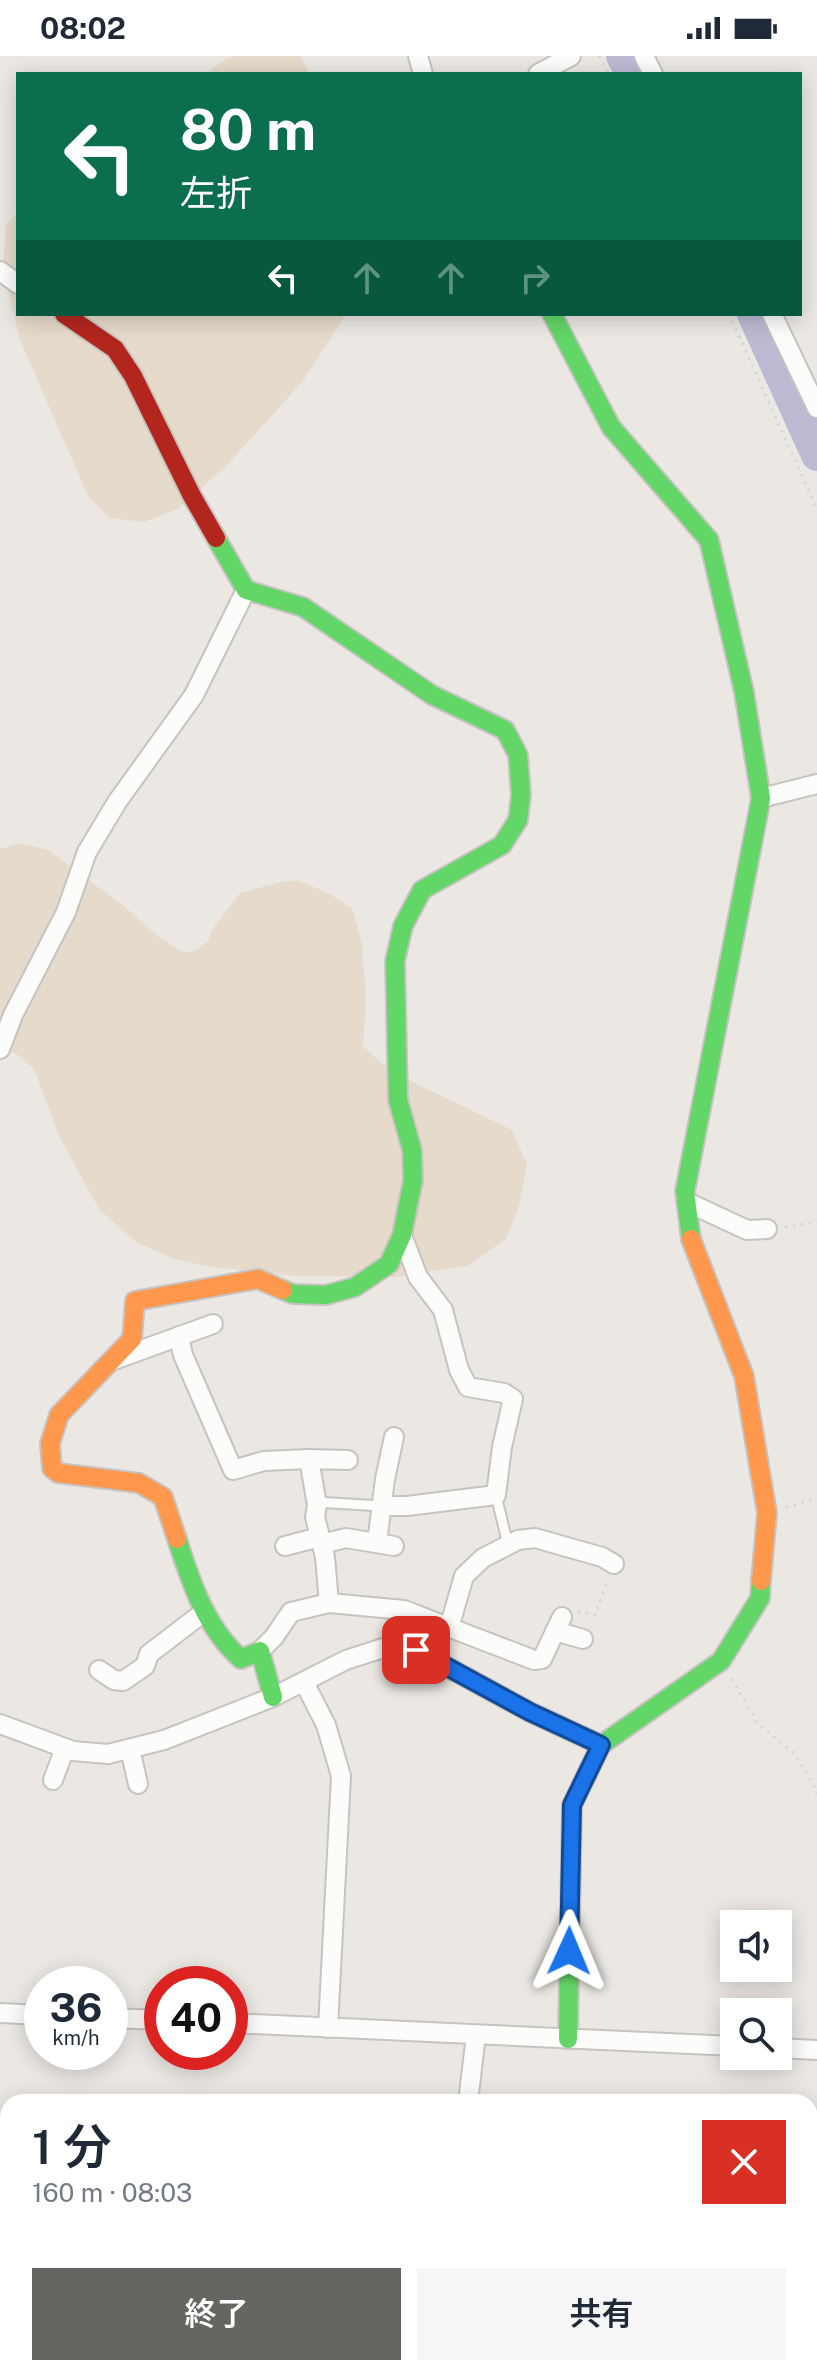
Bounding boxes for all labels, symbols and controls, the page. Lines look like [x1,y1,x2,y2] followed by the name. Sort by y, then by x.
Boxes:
[40,10,126,46] text: 08:02
[180,97,316,163] text: 80 m
[48,104,152,208] icon: left
[180,172,252,214] text: 左折
[261,256,305,300] icon: left
[345,256,389,300] icon: ahead
[429,256,473,300] icon: ahead
[513,256,557,300] icon: right
[382,1616,450,1684] pin
[394,1628,438,1672] icon: arrive
[527,1909,611,1993] position arrow
[720,1910,792,2070] map controls
[720,1910,792,1982] button: sound
[144,1966,248,2070] speed limit sign: 40
[50,1984,102,2031] text: 36
[720,1998,792,2070] button: search
[52,2026,100,2050] text: km/h
[32,2118,111,2175] text: 1 分
[702,2120,786,2204] button: close
[32,2177,192,2208] text: 160 m · 08:03
[32,2268,401,2360] button: 終了
[417,2268,786,2360] button: 共有

